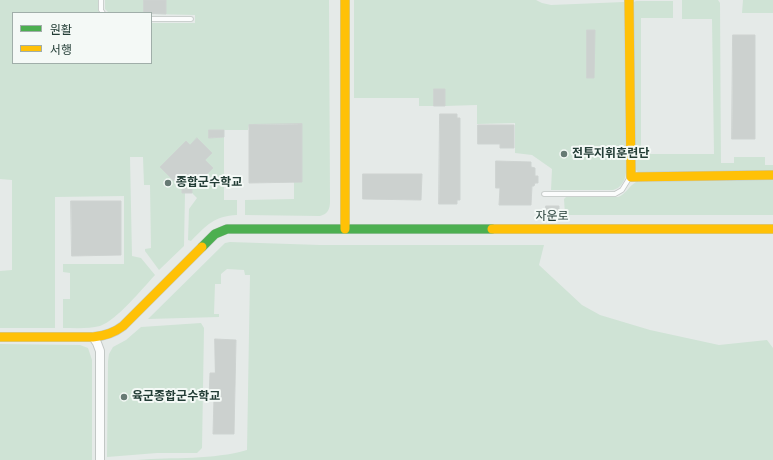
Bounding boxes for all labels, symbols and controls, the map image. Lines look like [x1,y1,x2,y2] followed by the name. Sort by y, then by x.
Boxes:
[12,12,152,64] legend
[50,23,72,37] text: 원활
[50,43,72,57] text: 서행
[572,147,649,161] place label: 전투지휘훈련단
[559,149,569,159] marker: 전투지휘훈련단
[176,176,242,190] place label: 종합군수학교
[163,178,173,188] marker: 종합군수학교
[535,210,569,224] street label: 자운로
[132,390,220,404] place label: 육군종합군수학교
[119,392,129,402] marker: 육군종합군수학교

